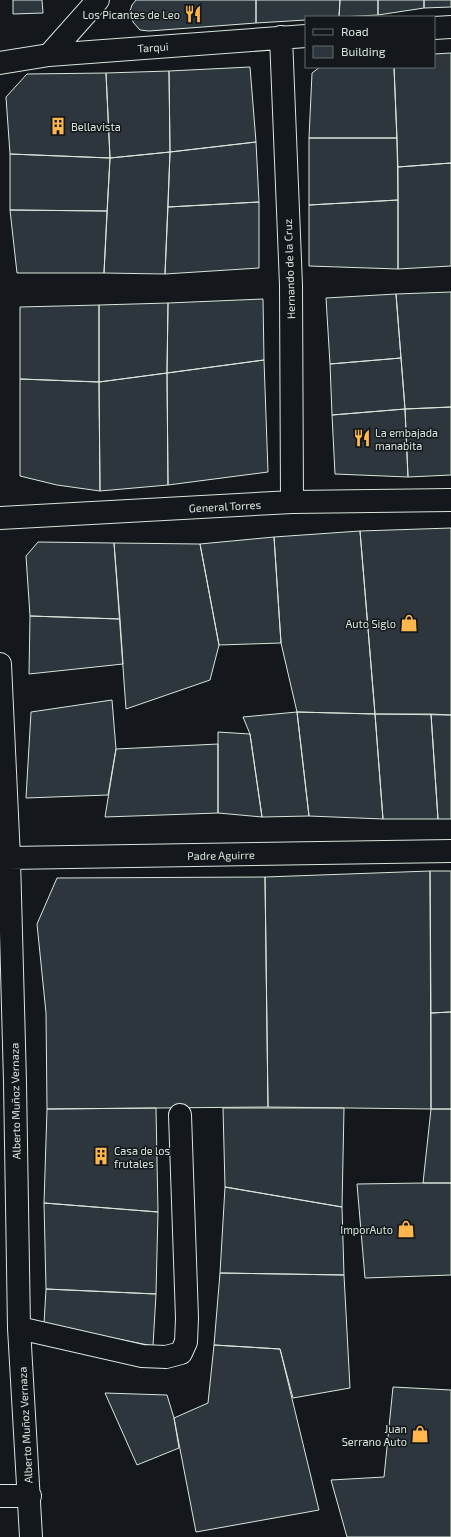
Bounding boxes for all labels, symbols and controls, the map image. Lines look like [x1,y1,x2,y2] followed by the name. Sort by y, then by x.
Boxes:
[183,4,203,24] restaurant icon: Los Picantes de Leo
[82,8,180,21] place label: Los Picantes de Leo
[305,16,435,68] legend
[341,24,369,38] text: Road
[137,39,169,55] street label: Tarqui
[341,44,386,58] text: Building
[48,116,68,136] building icon: Bellavista
[71,120,121,133] place label: Bellavista
[281,218,297,319] street label: Hernando de la Cruz
[375,426,438,452] place label: La embajada manabita
[352,428,372,448] restaurant icon: La embajada manabita
[189,498,262,514] street label: General Torres
[399,613,419,633] shop icon: Auto Siglo
[345,617,396,630] place label: Auto Siglo
[187,848,255,862] street label: Padre Aguirre
[7,1043,23,1159] street label: Alberto Muñoz Vernaza
[114,1144,171,1170] place label: Casa de los frutales
[91,1146,111,1166] building icon: Casa de los frutales
[396,1219,416,1239] shop icon: ImporAuto
[340,1223,393,1236] place label: ImporAuto
[15,1366,35,1484] street label: Alberto Muñoz Vernaza
[342,1422,407,1448] place label: Juan Serrano Auto
[410,1424,430,1444] shop icon: Juan Serrano Auto

